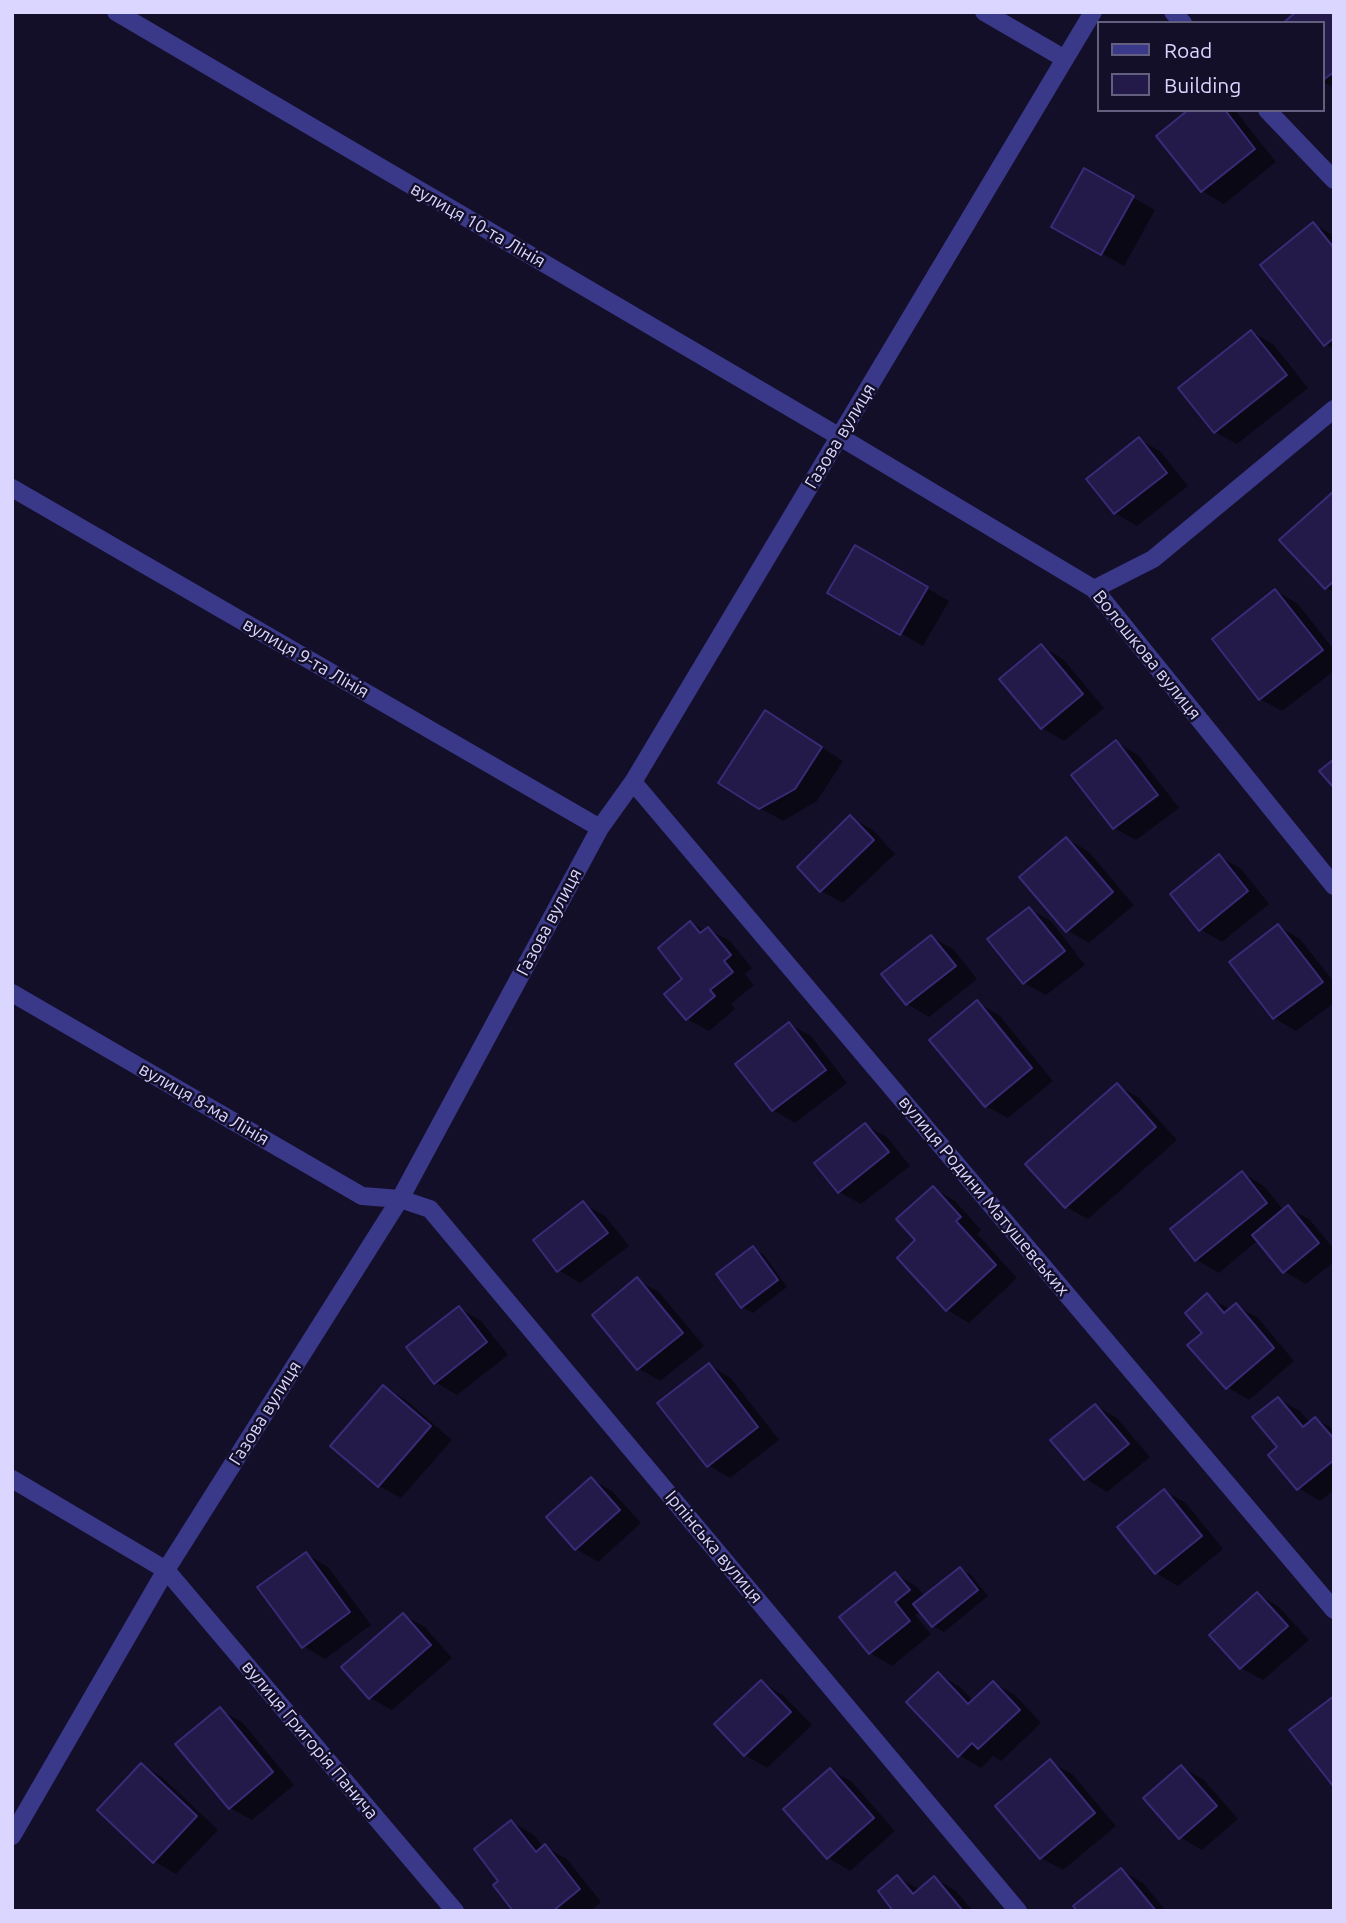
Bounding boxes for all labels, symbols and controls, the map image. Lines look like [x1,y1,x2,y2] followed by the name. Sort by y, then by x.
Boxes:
[1098,21,1325,112] legend
[1164,38,1212,62] text: Road
[1164,73,1241,97] text: Building
[407,178,549,272] street label: вулиця 10-та Лінія
[800,380,880,492] street label: Газова вулиця
[1088,586,1206,724] street label: Волошкова вулиця
[239,613,373,703] street label: вулиця 9-та Лінія
[512,865,586,979] street label: Газова вулиця
[135,1058,273,1150] street label: вулиця 8-ма Лінія
[894,1092,1074,1300] street label: вулиця Родини Матушевських
[224,1357,306,1469] street label: Газова вулиця
[661,1486,767,1608] street label: Ірпінська вулиця
[237,1656,383,1824] street label: вулиця Григорія Панича

